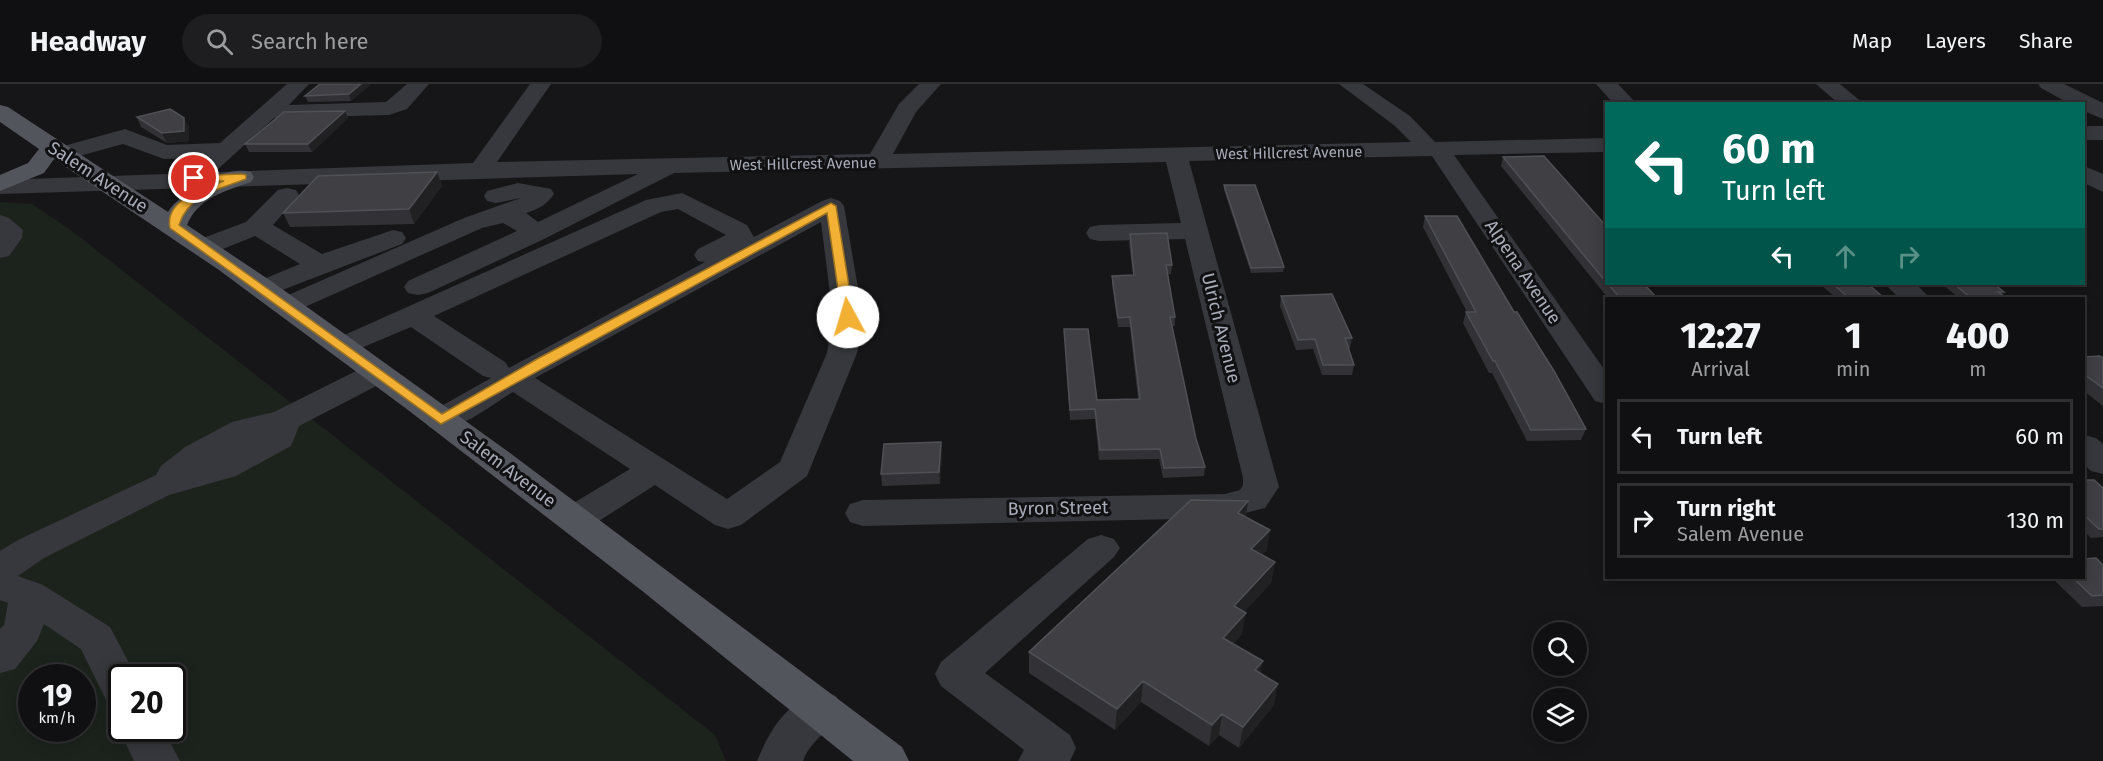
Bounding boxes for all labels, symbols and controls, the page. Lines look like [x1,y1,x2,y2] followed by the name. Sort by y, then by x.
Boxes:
[182,14,602,68] search box
[30,25,146,58] text: Headway
[203,25,236,58] icon: search
[251,28,369,55] text: Search here
[1852,28,1892,54] text: Map
[1925,28,1986,54] text: Layers
[2019,28,2073,54] text: Share
[1722,124,1816,174] text: 60 m
[1623,126,1701,204] icon: left
[44,137,152,217] street label: Salem Avenue
[1215,143,1363,163] street label: West Hillcrest Avenue
[168,152,219,203] pin
[729,154,877,174] street label: West Hillcrest Avenue
[177,161,210,194] icon: arrive
[1722,175,1825,207] text: Turn left
[1480,216,1566,328] street label: Alpena Avenue
[1766,240,1799,273] icon: left
[1829,240,1862,273] icon: ahead
[1892,240,1925,273] icon: right
[1197,271,1245,385] street label: Ulrich Avenue
[816,285,880,349] position arrow
[1680,314,1761,358] text: 12:27
[1845,314,1862,358] text: 1
[1946,314,2010,358] text: 400
[1691,357,1750,381] text: Arrival
[1836,357,1871,381] text: min
[1969,357,1986,381] text: m
[1626,420,1659,453] icon: left
[1677,423,1762,450] text: Turn left
[2015,423,2064,450] text: 60 m
[456,426,560,512] street label: Salem Avenue
[1677,495,1776,522] text: Turn right
[1007,496,1109,520] street label: Byron Street
[1626,504,1659,537] icon: right
[2007,507,2064,534] text: 130 m
[1677,522,1804,546] text: Salem Avenue
[1533,622,1587,742] map controls
[1533,622,1587,676] button: search
[108,664,186,742] speed limit sign: 20
[42,678,72,714] text: 19
[1533,688,1587,742] button: layers
[38,709,76,727] text: km/h

